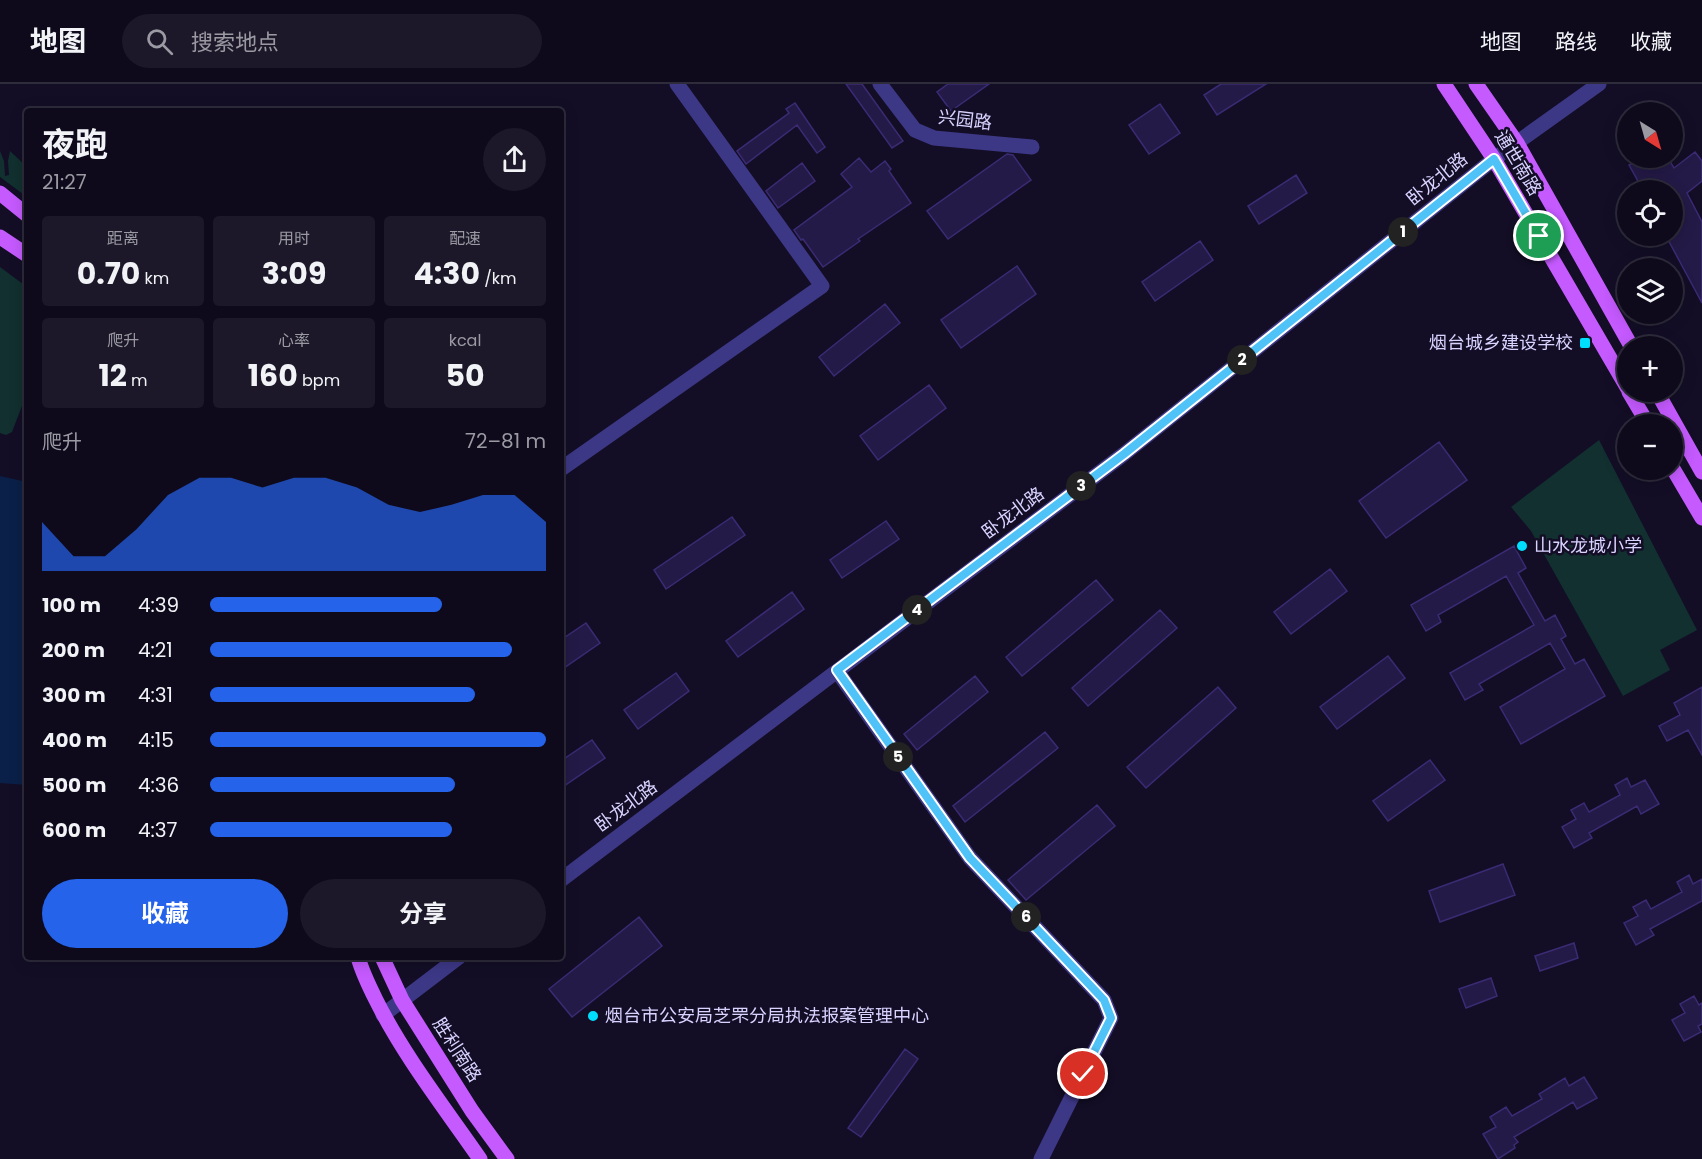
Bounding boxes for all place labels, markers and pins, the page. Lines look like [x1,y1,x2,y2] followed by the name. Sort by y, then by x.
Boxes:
[1513,210,1564,261] pin
[1388,217,1418,247] pin: 1
[1429,330,1573,355] place label: 烟台城乡建设学校
[1578,336,1592,350] marker: 烟台城乡建设学校
[1227,345,1257,375] pin: 2
[1066,471,1096,501] pin: 3
[1534,533,1642,558] place label: 山水龙城小学
[1515,539,1529,553] marker: 山水龙城小学
[902,595,932,625] pin: 4
[883,742,913,772] pin: 5
[1011,902,1041,932] pin: 6
[605,1003,929,1028] place label: 烟台市公安局芝罘分局执法报案管理中心
[586,1009,600,1023] marker: 烟台市公安局芝罘分局执法报案管理中心
[1057,1048,1108,1099] pin

